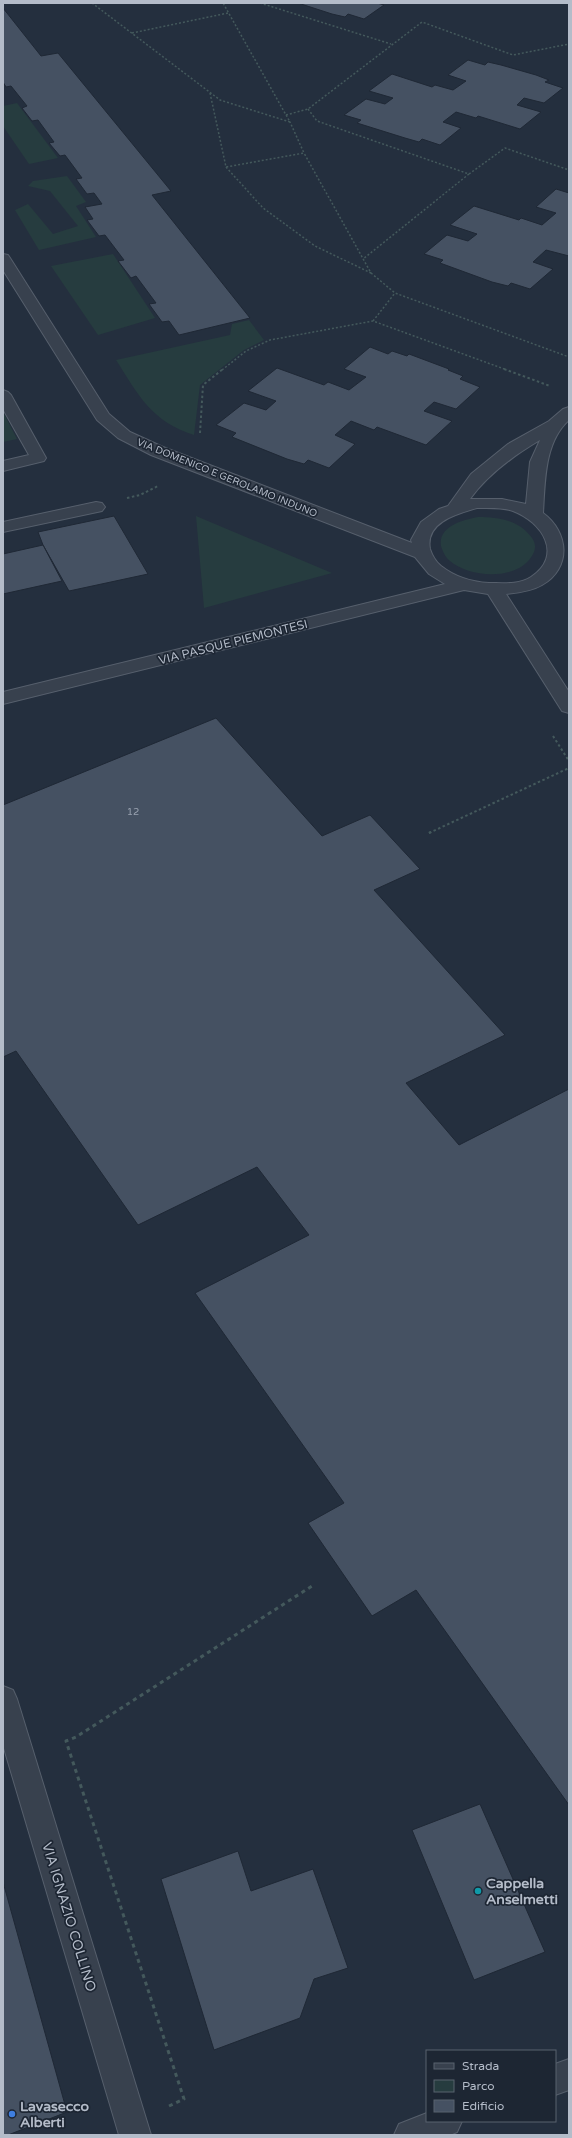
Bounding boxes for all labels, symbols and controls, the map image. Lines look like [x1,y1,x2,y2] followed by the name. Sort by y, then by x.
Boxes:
[135,436,319,520] street label: VIA DOMENICO E GEROLAMO INDUNO
[157,617,309,667] street label: VIA PASQUE PIEMONTESI
[127,806,139,818] house number: 12
[38,1840,100,1994] street label: VIA IGNAZIO COLLINO
[486,1875,558,1908] place label: Cappella Anselmetti
[473,1886,483,1896] marker: Cappella Anselmetti
[426,2050,556,2122] legend
[462,2059,499,2073] text: Strada
[462,2079,495,2093] text: Parco
[20,2098,89,2131] place label: Lavasecco Alberti
[462,2099,504,2113] text: Edificio
[7,2109,17,2119] marker: Lavasecco Alberti

